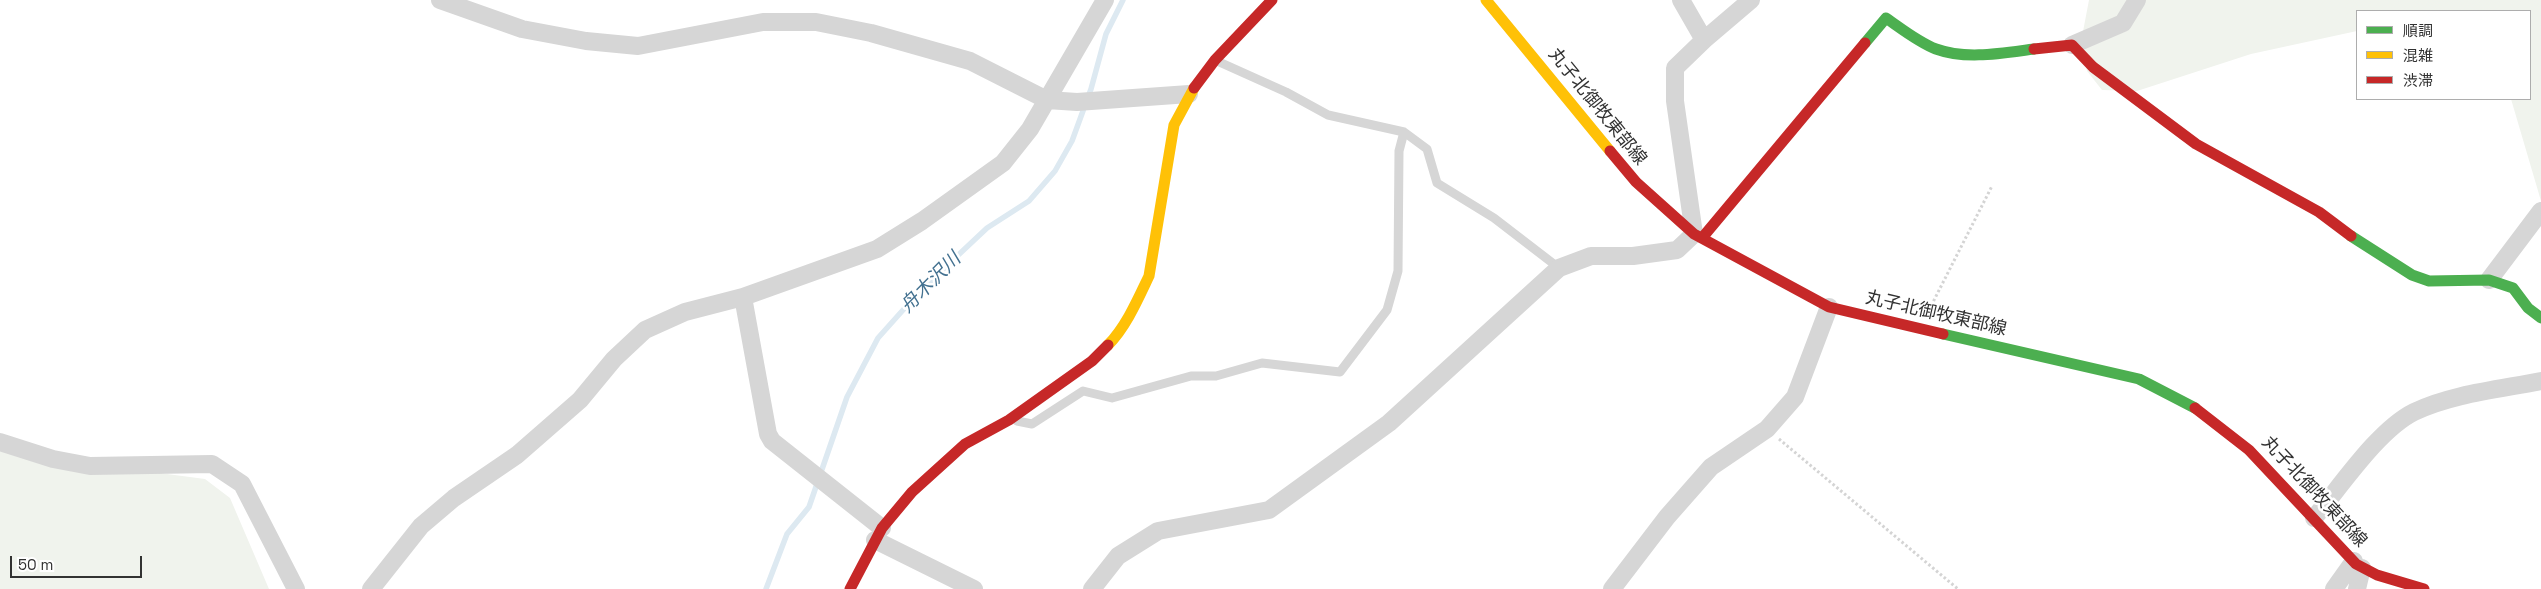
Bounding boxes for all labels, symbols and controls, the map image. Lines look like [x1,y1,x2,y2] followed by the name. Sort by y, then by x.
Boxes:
[2356,10,2531,100] legend
[2403,21,2433,40] text: 順調
[1543,44,1651,170] street label: 丸子北御牧東部線
[2403,46,2433,65] text: 混雑
[2403,71,2433,90] text: 渋滞
[896,248,966,318] water label: 舟木沢川
[1863,287,2009,341] street label: 丸子北御牧東部線
[2257,432,2371,552] street label: 丸子北御牧東部線
[12,546,145,578] scale bar
[18,555,53,574] text: 50 m

